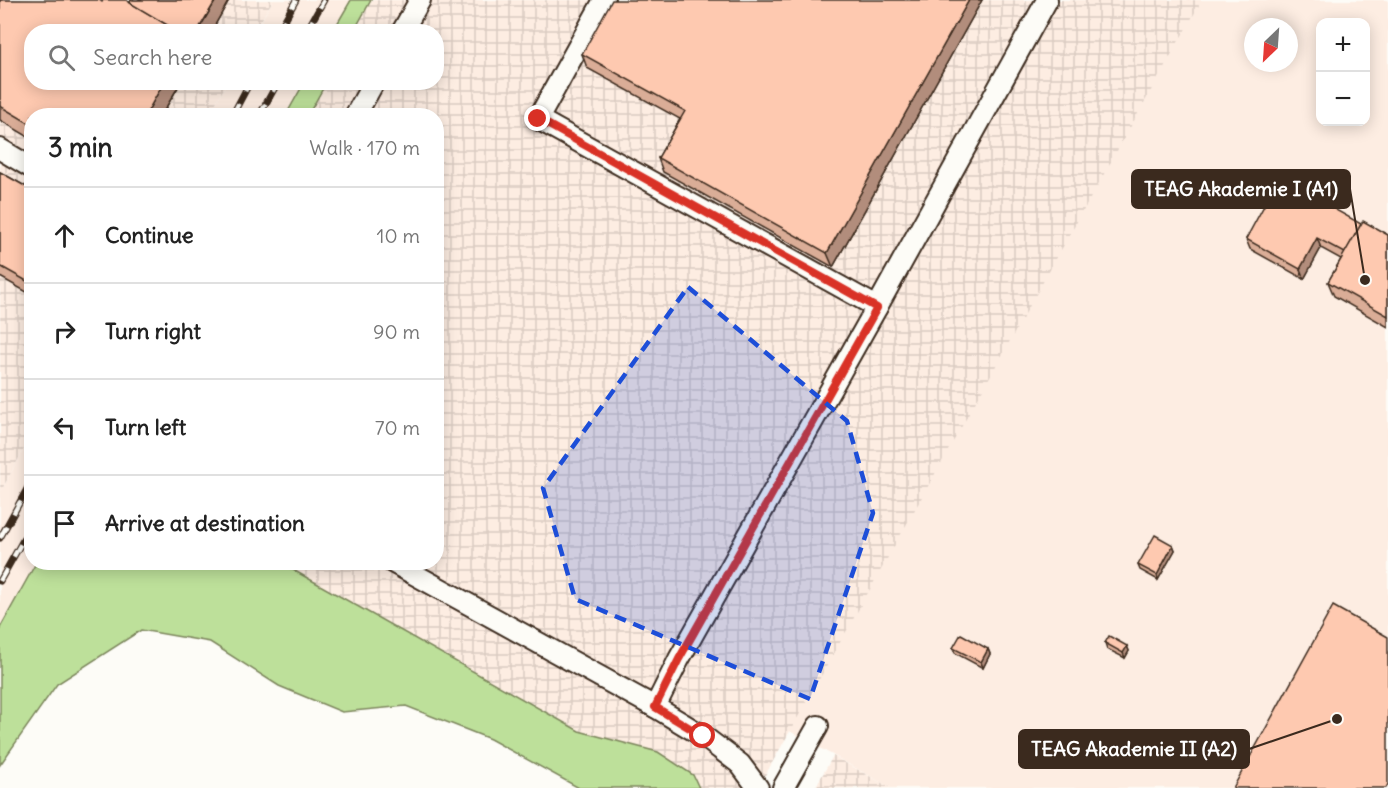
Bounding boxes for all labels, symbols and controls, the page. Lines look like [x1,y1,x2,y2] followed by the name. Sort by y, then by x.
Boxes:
[1244,18,1298,72] north arrow
[1316,18,1370,126] map controls
[1316,18,1370,72] button: +
[24,24,444,90] search box
[45,41,78,74] icon: search
[93,43,212,71] text: Search here
[1316,72,1370,126] button: −
[524,105,550,131] route end
[48,131,113,164] text: 3 min
[309,135,420,160] text: Walk · 170 m
[1132,170,1350,208] callout: TEAG Akademie I (A1)
[1144,176,1338,201] text: TEAG Akademie I (A1)
[48,219,81,252] icon: ahead
[105,221,194,249] text: Continue
[377,223,420,248] text: 10 m
[48,315,81,348] icon: right
[105,317,201,345] text: Turn right
[373,319,420,344] text: 90 m
[48,411,81,444] icon: left
[105,413,186,441] text: Turn left
[375,415,420,440] text: 70 m
[48,507,81,540] icon: arrive
[105,509,305,537] text: Arrive at destination
[689,722,715,748] route start
[1019,730,1249,768] callout: TEAG Akademie II (A2)
[1031,736,1237,761] text: TEAG Akademie II (A2)

